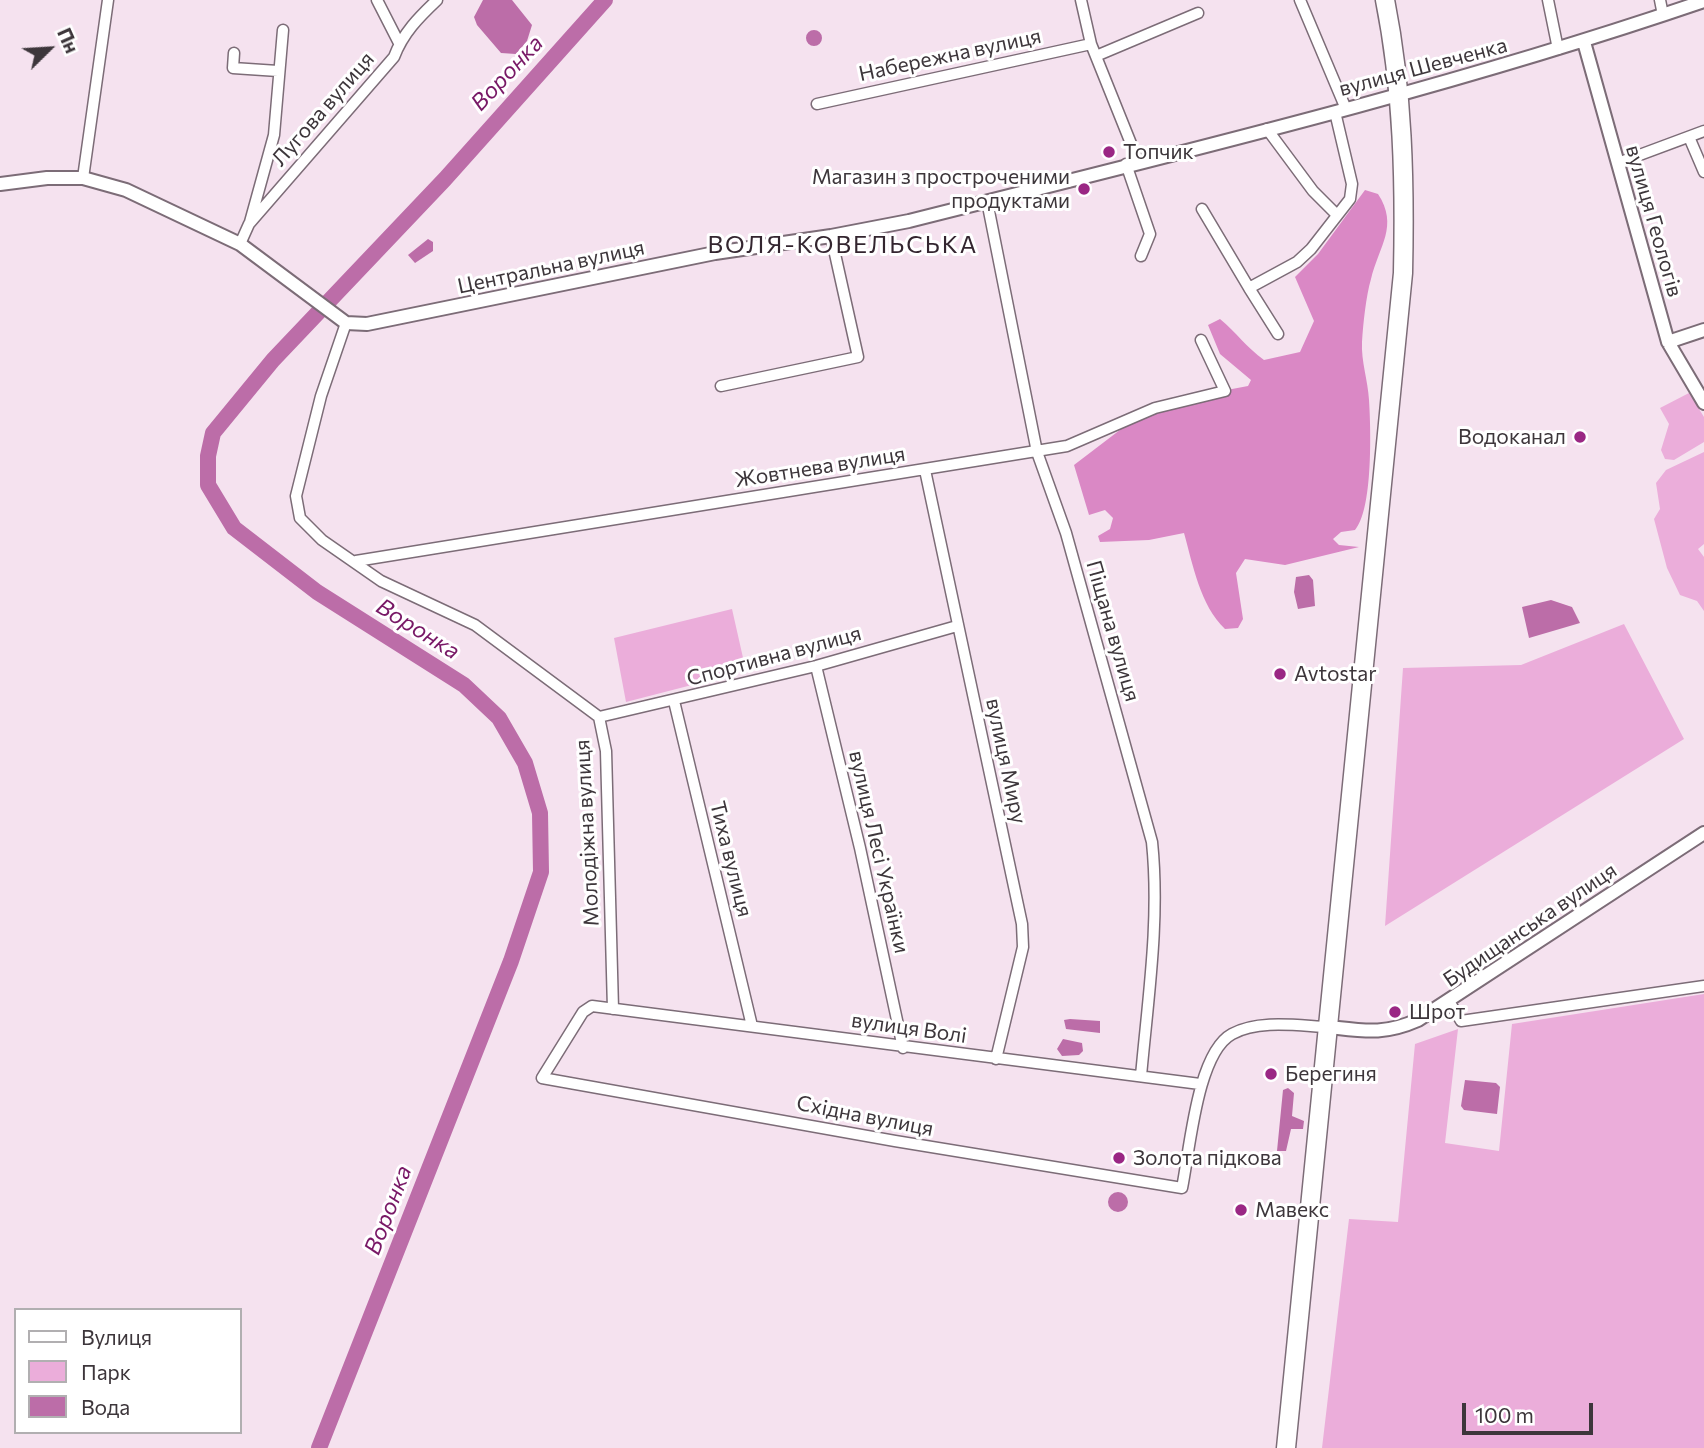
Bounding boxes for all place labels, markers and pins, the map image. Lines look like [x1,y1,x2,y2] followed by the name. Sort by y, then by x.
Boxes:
[1123,139,1194,165] place label: Топчик
[1101,144,1117,160] marker: Топчик
[812,164,1070,214] place label: Магазин з простроченими продуктами
[1076,181,1092,197] marker: Магазин з простроченими продуктами
[1458,424,1566,450] place label: Водоканал
[1572,429,1588,445] marker: Водоканал
[1294,661,1377,687] place label: Avtostar
[1272,666,1288,682] marker: Avtostar
[1409,999,1465,1025] place label: Шрот
[1387,1004,1403,1020] marker: Шрот
[1285,1061,1377,1087] place label: Берегиня
[1263,1066,1279,1082] marker: Берегиня
[1133,1145,1282,1171] place label: Золота підкова
[1111,1150,1127,1166] marker: Золота підкова
[1255,1197,1329,1223] place label: Мавекс
[1233,1202,1249,1218] marker: Мавекс

